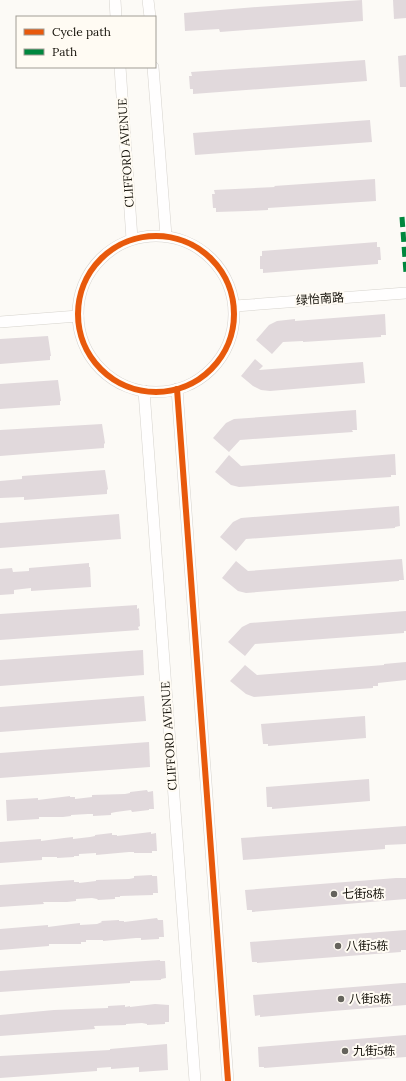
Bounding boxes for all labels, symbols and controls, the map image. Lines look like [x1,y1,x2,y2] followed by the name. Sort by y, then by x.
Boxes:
[16,16,156,68] legend
[52,24,111,39] text: Cycle path
[52,44,77,59] text: Path
[114,98,137,208] street label: CLIFFORD AVENUE
[295,289,344,308] street label: 绿怡南路
[157,681,180,791] street label: CLIFFORD AVENUE
[342,886,385,901] place label: 七街8栋
[329,889,339,899] marker: 七街8栋
[346,938,389,953] place label: 八街5栋
[333,941,343,951] marker: 八街5栋
[349,991,392,1006] place label: 八街8栋
[336,994,346,1004] marker: 八街8栋
[353,1043,396,1058] place label: 九街5栋
[340,1046,350,1056] marker: 九街5栋

